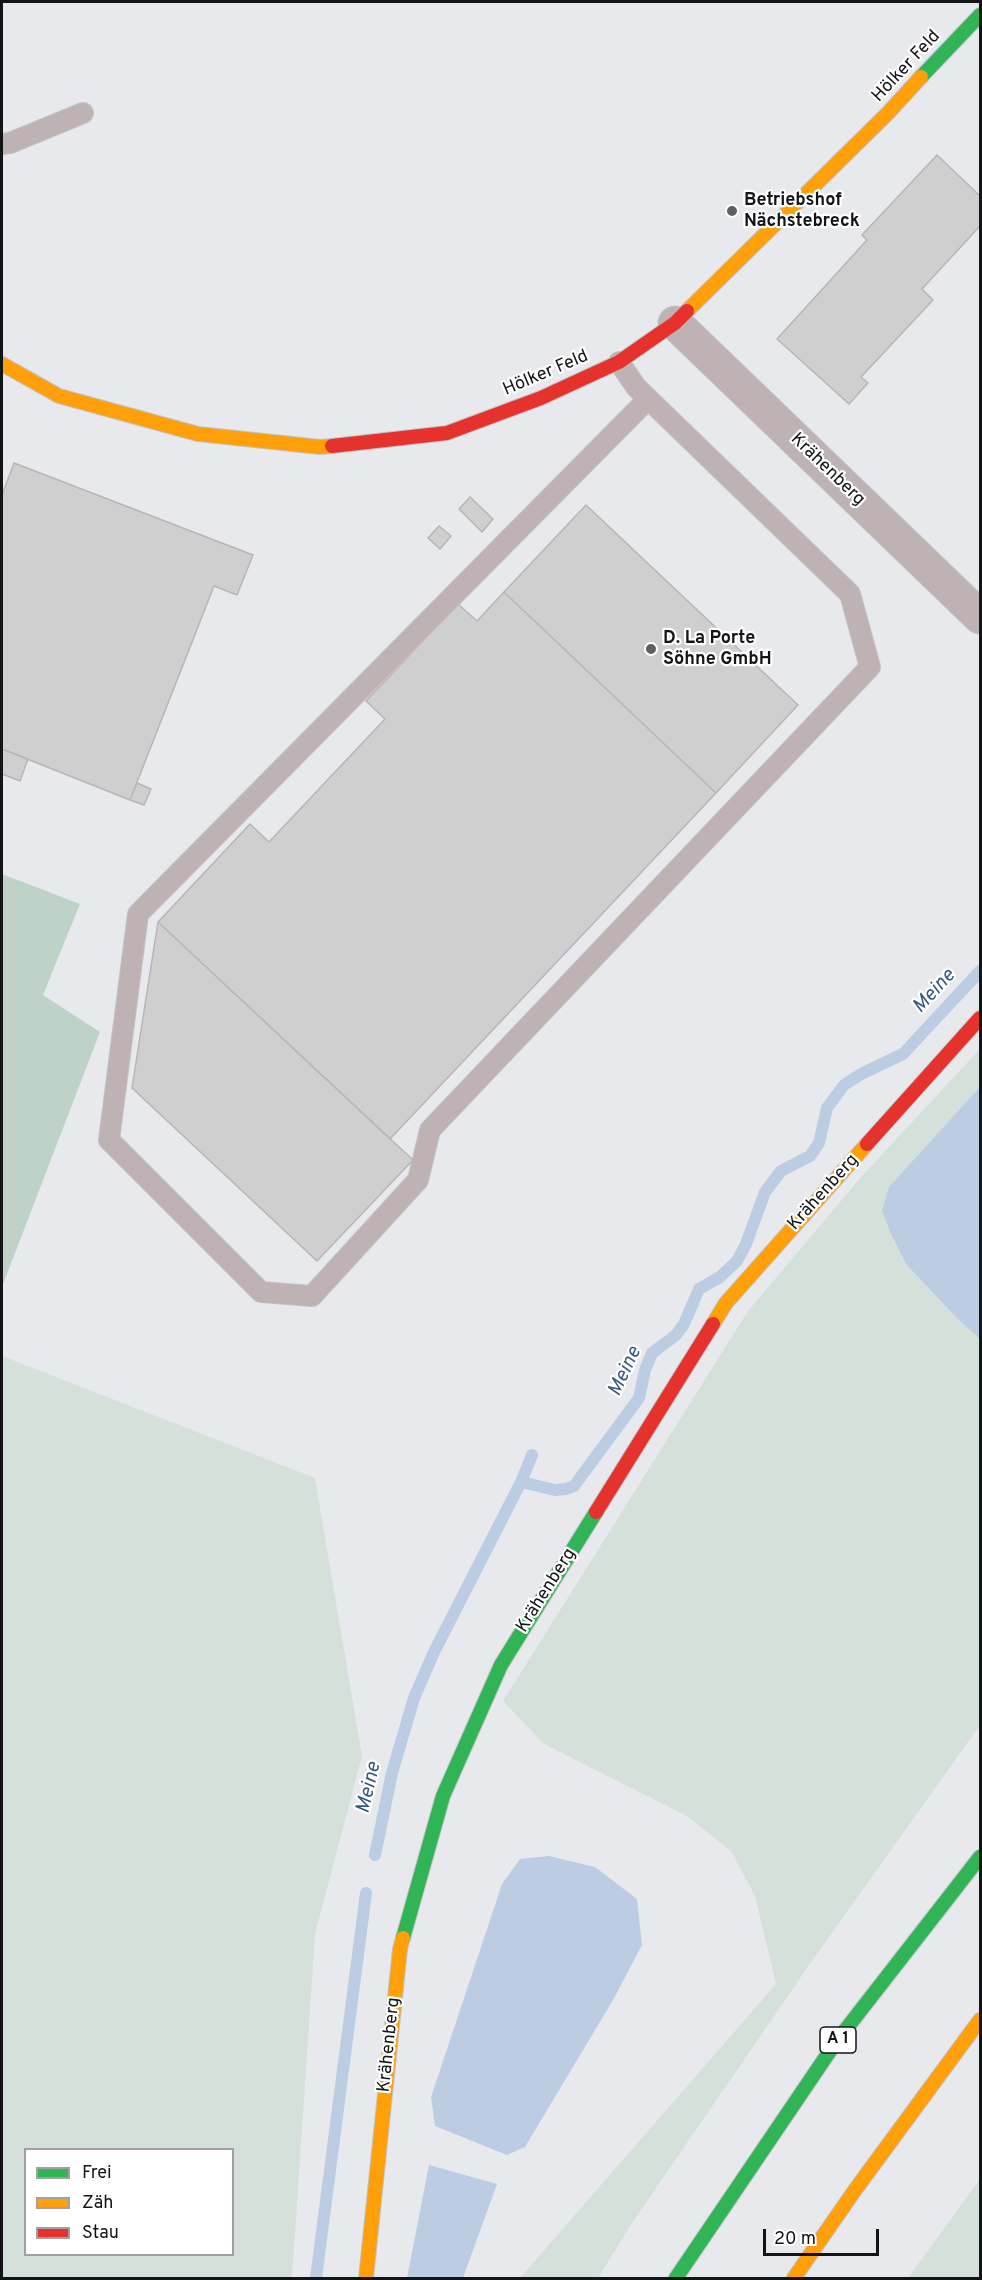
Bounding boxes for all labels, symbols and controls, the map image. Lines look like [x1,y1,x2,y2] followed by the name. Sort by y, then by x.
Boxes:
[868,26,946,108] street label: Hölker Feld
[744,190,860,232] place label: Betriebshof Nächstebreck
[725,204,739,218] marker: Betriebshof Nächstebreck
[500,346,592,402] street label: Hölker Feld
[785,429,869,511] street label: Krähenberg
[663,628,772,670] place label: D. La Porte Söhne GmbH
[644,642,658,656] marker: D. La Porte Söhne GmbH
[909,965,961,1019] water label: Meine
[784,1150,864,1236] street label: Krähenberg
[604,1343,648,1401] water label: Meine
[513,1545,581,1637] street label: Krähenberg
[352,1760,388,1816] water label: Meine
[374,1996,406,2094] street label: Krähenberg
[820,2027,856,2053] road number: A 1
[24,2148,234,2256] legend
[82,2162,112,2185] text: Frei
[82,2192,113,2215] text: Zäh
[766,2217,882,2255] scale bar
[82,2222,119,2245] text: Stau
[774,2228,816,2251] text: 20 m

